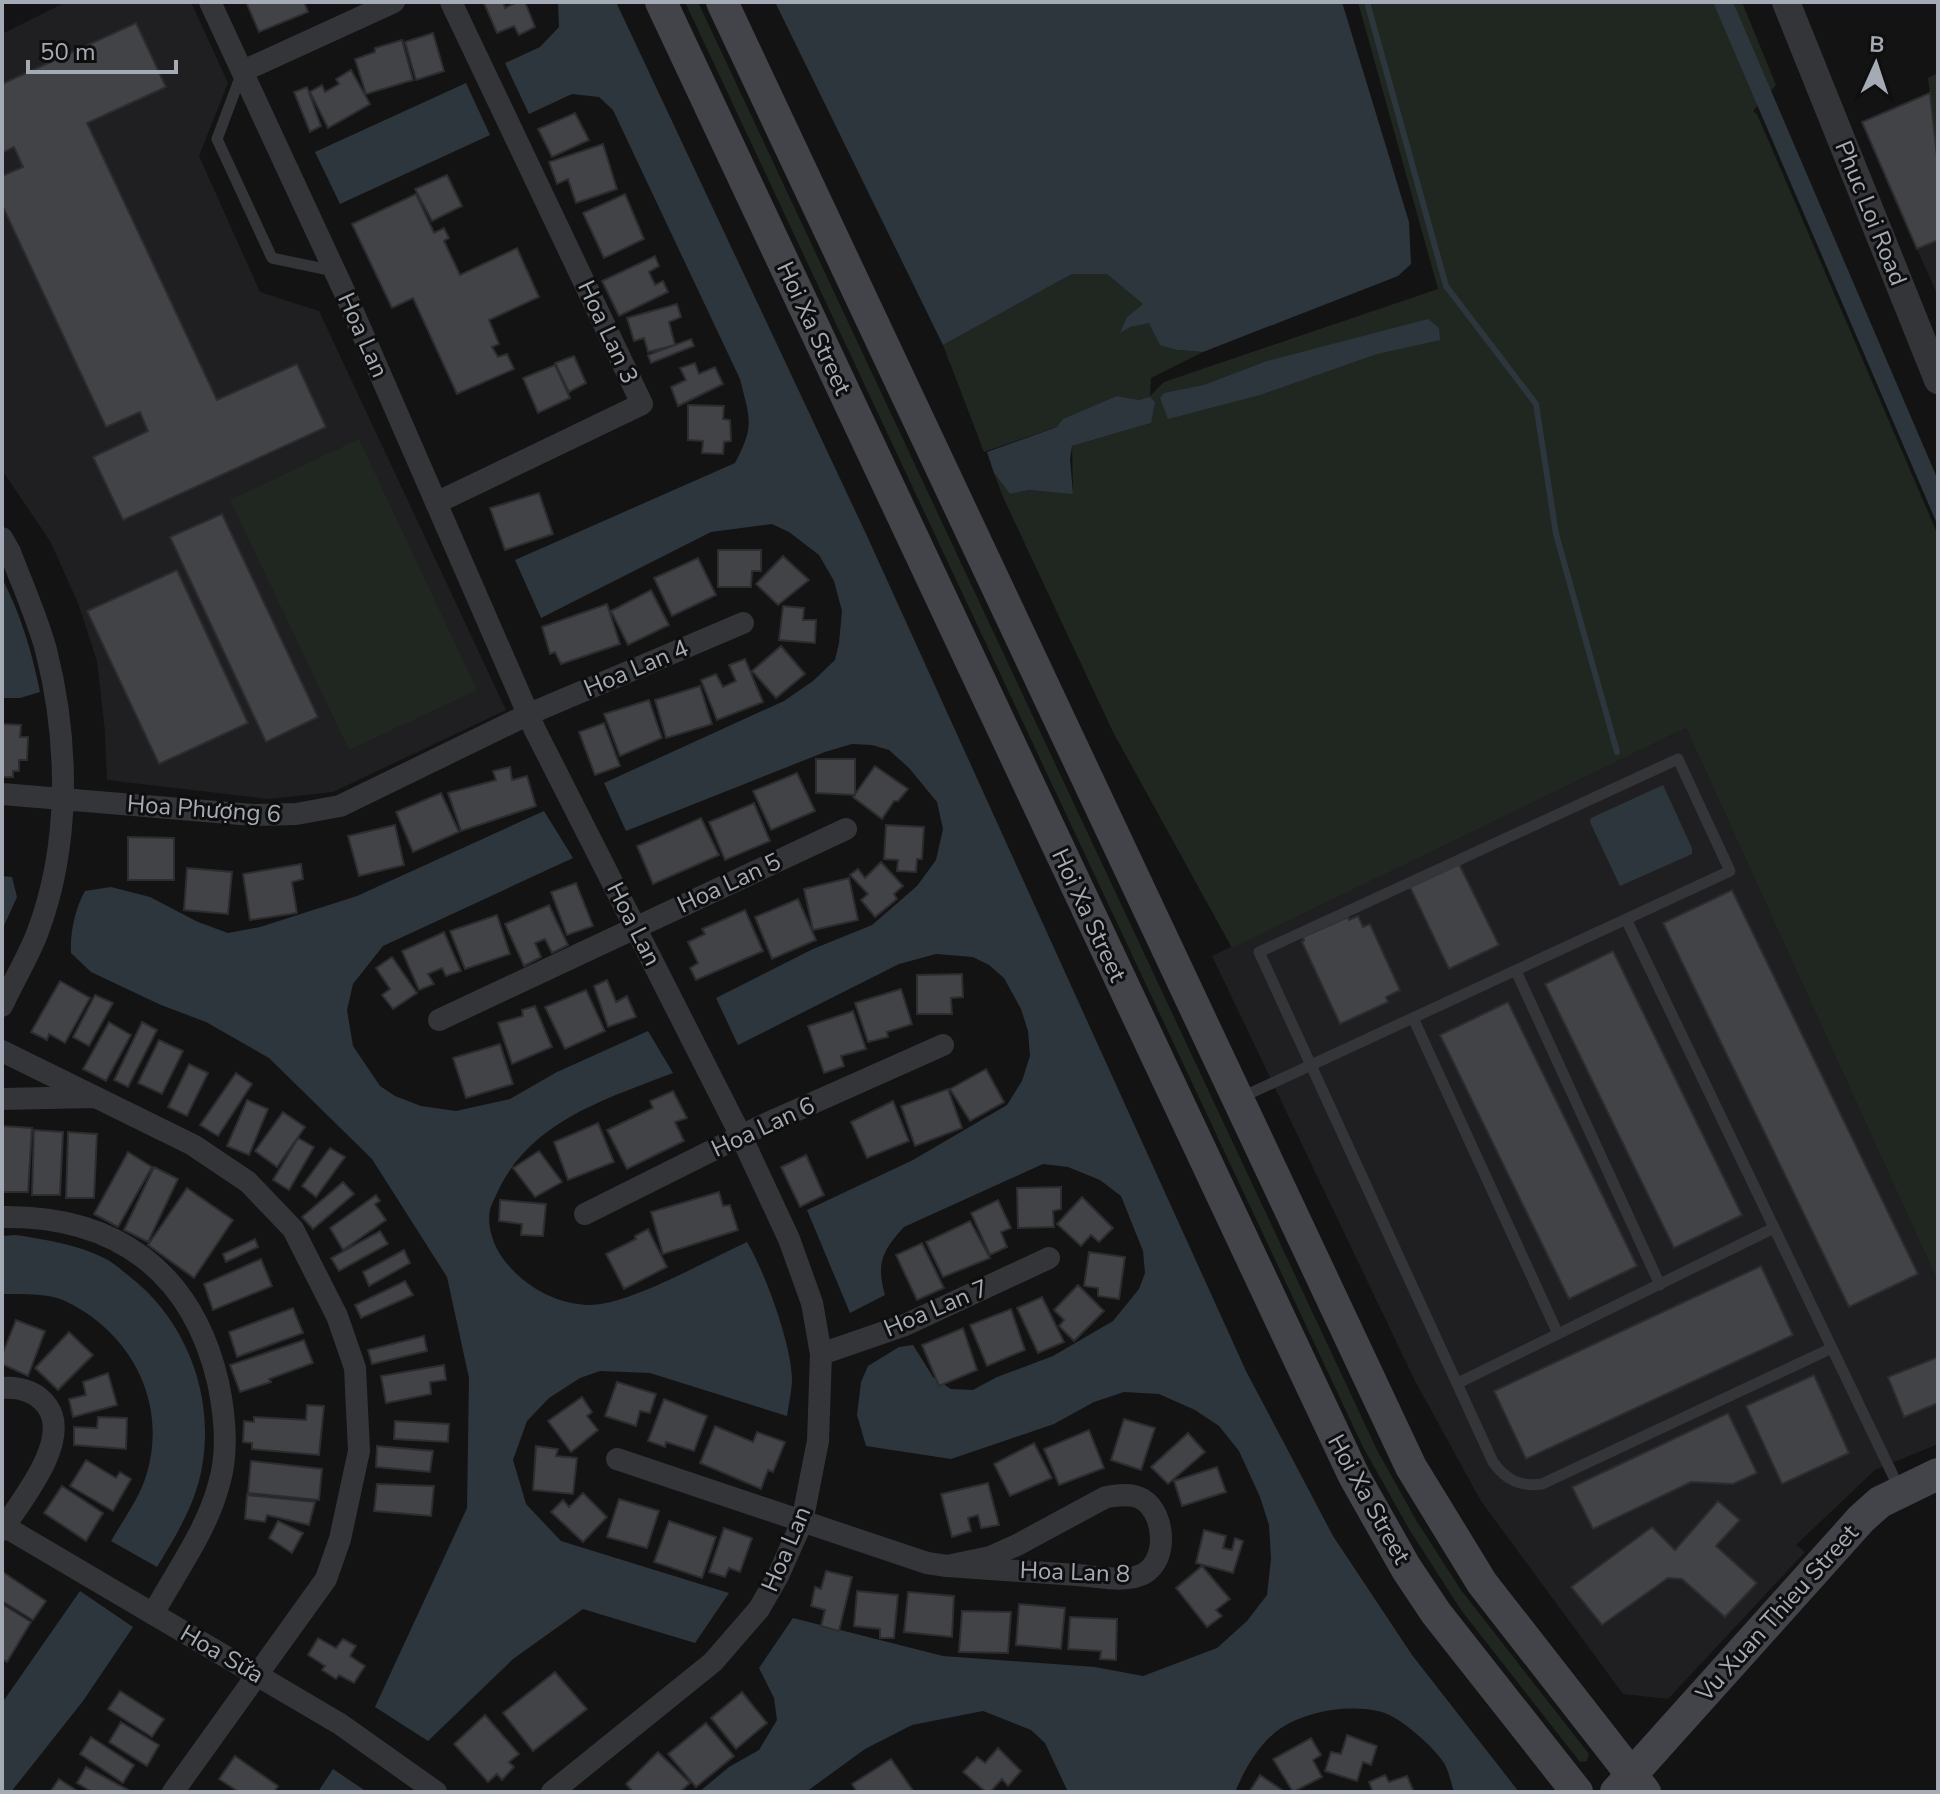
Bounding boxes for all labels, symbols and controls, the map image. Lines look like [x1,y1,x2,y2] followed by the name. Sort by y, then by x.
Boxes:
[28,24,176,74] scale bar
[1836,24,1916,104] north arrow
[1869,30,1885,60] text: B
[40,36,96,68] text: 50 m
[1827,136,1915,290] street label: Phuc Loi Road
[769,256,859,400] street label: Hoi Xa Street
[570,275,646,389] street label: Hoa Lan 3
[330,287,396,383] street label: Hoa Lan
[579,632,693,704] street label: Hoa Lan 4
[126,788,282,830] street label: Hoa Phượng 6
[1044,843,1134,987] street label: Hoi Xa Street
[672,845,786,921] street label: Hoa Lan 5
[599,877,669,971] street label: Hoa Lan
[706,1089,820,1165] street label: Hoa Lan 6
[879,1272,993,1344] street label: Hoa Lan 7
[1320,1429,1418,1570] street label: Hoi Xa Street
[754,1501,818,1597] street label: Hoa Lan
[1688,1517,1866,1709] street label: Vu Xuan Thieu Street
[1019,1554,1131,1590] street label: Hoa Lan 8
[174,1617,270,1691] street label: Hoa Sữa

